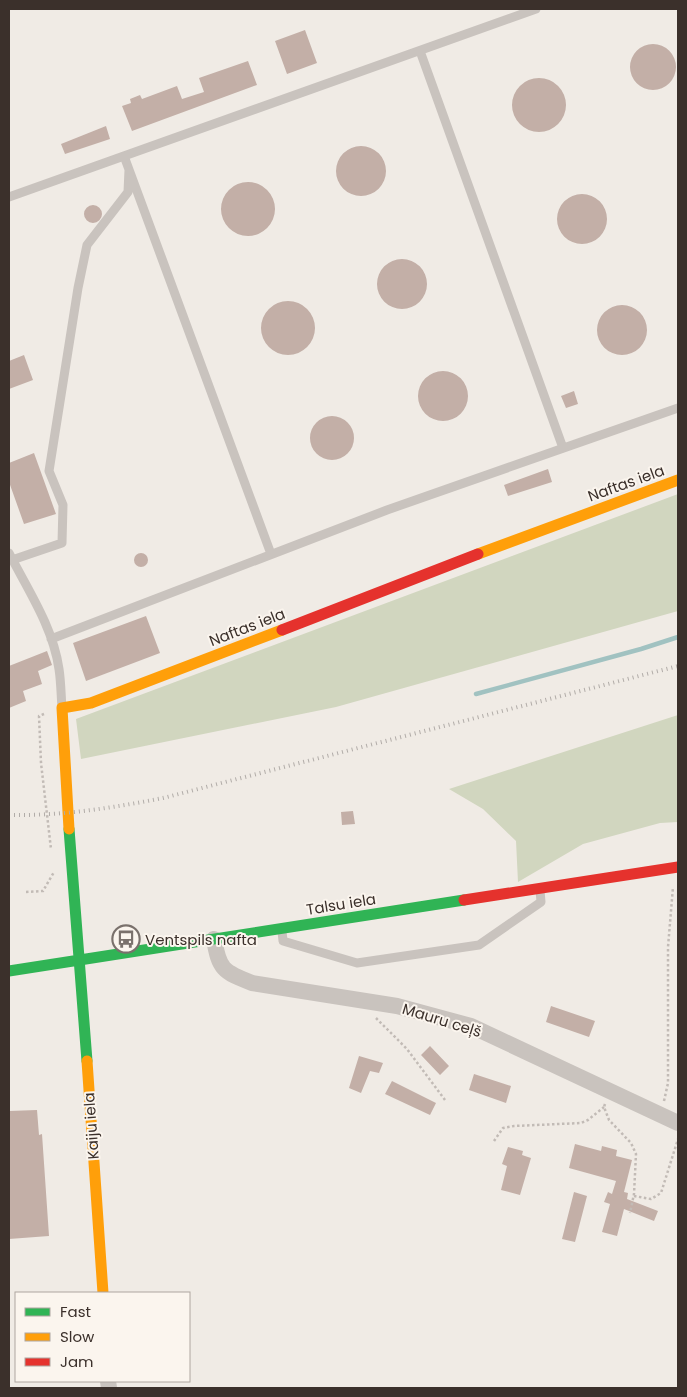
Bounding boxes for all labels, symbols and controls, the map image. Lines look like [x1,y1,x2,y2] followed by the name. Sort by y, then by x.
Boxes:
[585,459,667,507] street label: Naftas iela
[206,603,288,651] street label: Naftas iela
[305,888,377,920] street label: Talsu iela
[111,924,141,954] bus stop icon: Ventspils nafta
[145,929,257,950] place label: Ventspils nafta
[400,998,484,1042] street label: Mauru ceļš
[78,1092,104,1160] street label: Kaiju iela
[15,1292,190,1382] legend
[60,1301,91,1322] text: Fast
[60,1326,95,1347] text: Slow
[60,1351,94,1372] text: Jam

